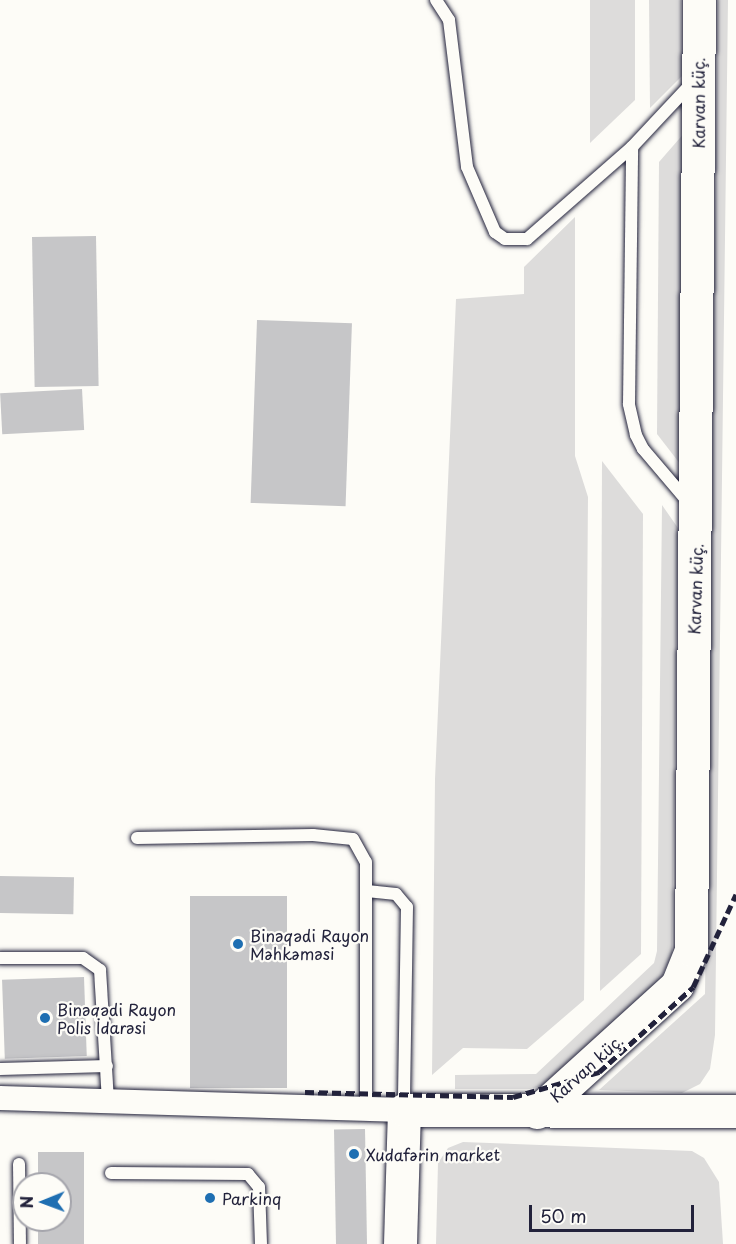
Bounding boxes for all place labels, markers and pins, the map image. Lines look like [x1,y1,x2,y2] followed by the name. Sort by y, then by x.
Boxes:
[250,925,368,963] place label: Binəqədi Rayon Məhkəməsi
[231,937,245,951] marker: Binəqədi Rayon Məhkəməsi
[57,999,175,1037] place label: Binəqədi Rayon Polis İdarəsi
[38,1011,52,1025] marker: Binəqədi Rayon Polis İdarəsi
[366,1144,500,1164] place label: Xudafərin market
[347,1147,361,1161] marker: Xudafərin market
[222,1188,281,1208] place label: Parkinq
[203,1191,217,1205] marker: Parkinq

